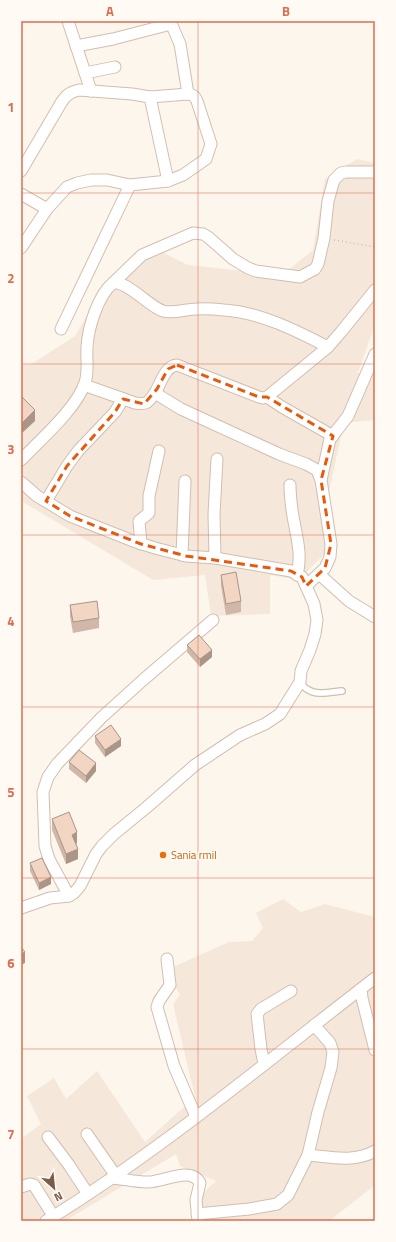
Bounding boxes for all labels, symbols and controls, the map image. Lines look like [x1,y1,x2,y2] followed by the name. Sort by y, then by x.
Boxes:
[106,1,114,21] text: A
[282,1,290,21] text: B
[7,97,15,117] text: 1
[7,268,15,288] text: 2
[7,439,15,459] text: 3
[7,611,15,631] text: 4
[7,782,15,802] text: 5
[171,847,217,863] place label: Sania rmil
[158,850,168,860] marker: Sania rmil
[7,953,15,973] text: 6
[7,1124,15,1144] text: 7
[34,1168,74,1208] north arrow
[52,1188,66,1206] text: N

